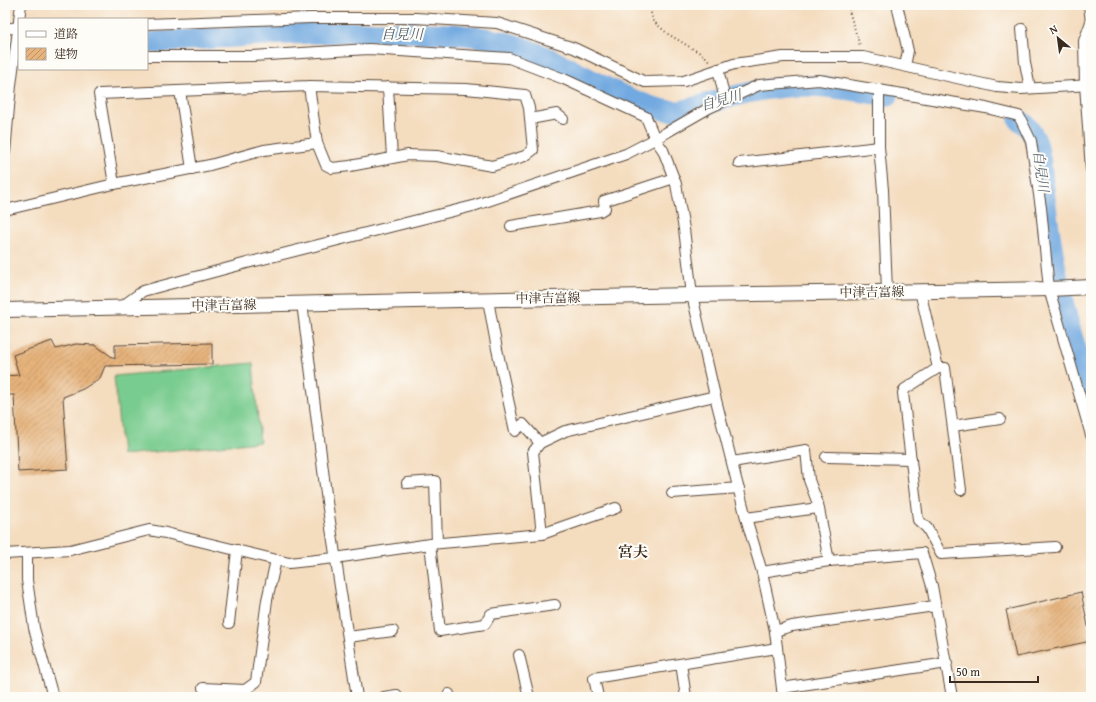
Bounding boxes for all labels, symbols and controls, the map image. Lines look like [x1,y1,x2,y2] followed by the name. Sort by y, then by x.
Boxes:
[18,18,148,70] legend
[1038,18,1078,58] north arrow
[1046,20,1061,38] text: N
[381,24,425,44] water label: 自見川
[54,25,78,42] text: 道路
[54,45,78,62] text: 建物
[698,84,746,115] water label: 自見川
[1028,149,1054,195] water label: 自見川
[839,282,905,302] street label: 中津吉富線
[515,288,581,308] street label: 中津吉富線
[191,295,257,315] street label: 中津吉富線
[618,541,648,562] district label: 宮夫
[950,658,1038,684] scale bar
[956,663,980,680] text: 50 m

